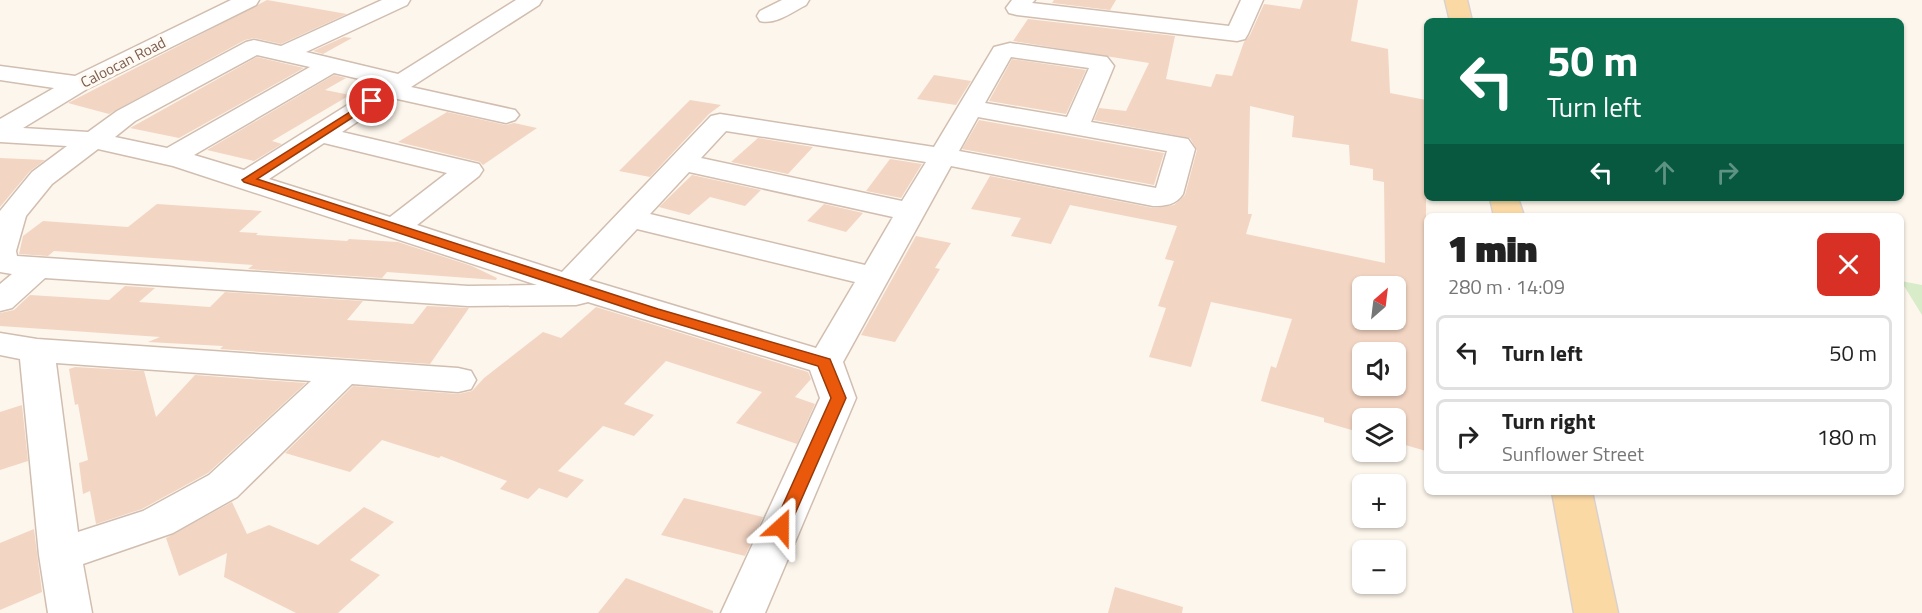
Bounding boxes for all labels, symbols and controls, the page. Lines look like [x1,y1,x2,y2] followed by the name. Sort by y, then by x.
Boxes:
[1547,28,1639,92] text: 50 m
[76,31,170,93] street label: Caloocan Road
[1448,42,1526,120] icon: left
[346,75,397,126] pin
[355,84,388,117] icon: arrive
[1547,86,1641,127] text: Turn left
[1585,156,1618,189] icon: left
[1648,156,1681,189] icon: ahead
[1711,156,1744,189] icon: right
[1448,221,1537,276] text: 1 min
[1817,233,1880,296] button: close
[1448,271,1565,302] text: 280 m · 14:09
[1352,276,1406,330] north arrow
[1352,276,1406,594] map controls
[1451,336,1484,369] icon: left
[1502,336,1583,370] text: Turn left
[1829,336,1877,370] text: 50 m
[1352,342,1406,396] button: sound
[1502,404,1596,438] text: Turn right
[1352,408,1406,462] button: layers
[1451,420,1484,453] icon: right
[1817,420,1877,454] text: 180 m
[1502,438,1644,469] text: Sunflower Street
[1352,474,1406,528] button: +
[749,495,813,559] position arrow
[1352,540,1406,594] button: −

